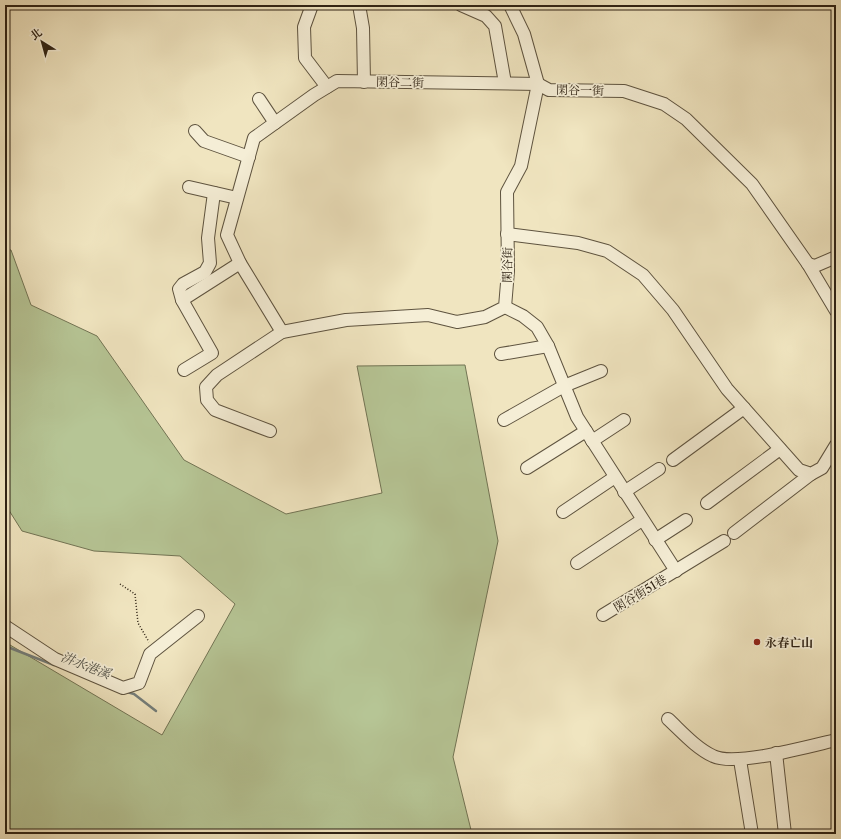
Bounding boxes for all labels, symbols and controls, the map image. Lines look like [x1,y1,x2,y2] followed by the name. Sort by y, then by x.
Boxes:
[22,22,62,62] north arrow
[27,25,45,43] text: 北
[376,74,425,90] street label: 閑谷二街
[556,82,605,98] street label: 閑谷一街
[499,246,515,283] street label: 閑谷街
[611,571,669,615] street label: 閑谷街51巷
[765,635,813,650] place label: 永春亡山
[752,637,762,647] marker: 永春亡山
[59,648,115,683] water label: 汫水港溪

